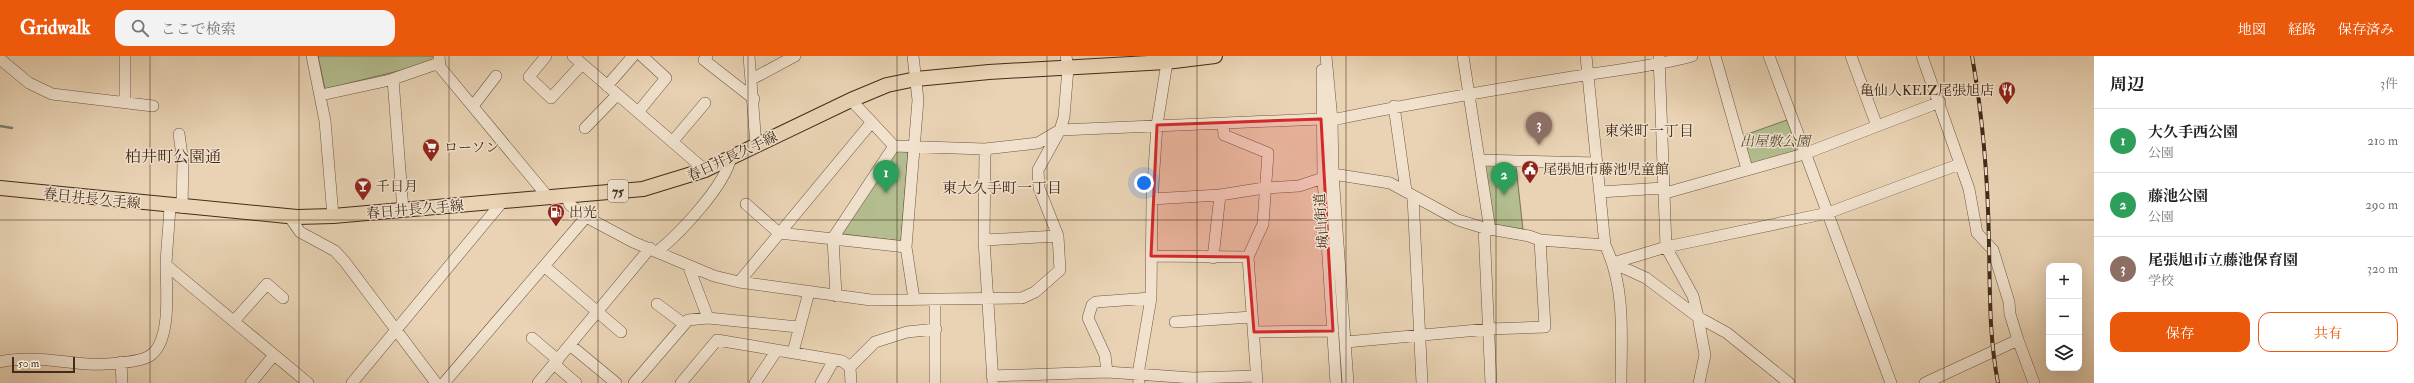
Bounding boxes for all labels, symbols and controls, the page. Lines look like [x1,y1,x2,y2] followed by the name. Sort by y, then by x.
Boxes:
[115,10,395,46] search box
[20,16,91,40] text: Gridwalk
[129,17,151,39] icon: search
[161,20,236,39] text: ここで検索
[2238,21,2266,38] text: 地図
[2288,21,2316,38] text: 経路
[2338,21,2394,38] text: 保存済み
[2110,74,2144,95] text: 周辺
[2380,76,2398,92] text: 3件
[1997,80,2017,105] restaurant icon: 亀仙人KEIZ尾張旭店
[1860,82,1994,99] place label: 亀仙人KEIZ尾張旭店
[1526,112,1552,145] pin: 3
[1604,122,1694,141] district label: 東栄町一丁目
[2148,123,2238,142] text: 大久手西公園
[684,128,780,185] street label: 春日井長久手線
[1740,133,1812,150] park label: 出屋敷公園
[2121,133,2125,149] text: 1
[2367,133,2398,149] text: 210 m
[421,137,441,162] supermarket icon: ローソン
[444,139,499,156] place label: ローソン
[2148,145,2174,161] text: 公園
[125,147,221,167] district label: 柏井町公園通
[1520,159,1540,184] public building icon: 尾張旭市藤池児童館
[873,160,899,193] pin: 1
[1543,161,1669,178] place label: 尾張旭市藤池児童館
[1491,162,1517,195] pin: 2
[1134,173,1154,193] your location
[353,176,373,201] bar icon: 千日月
[376,178,418,195] place label: 千日月
[942,179,1062,198] district label: 東大久手町一丁目
[608,180,628,202] road number: 75
[42,185,142,212] street label: 春日井長久手線
[2148,187,2208,206] text: 藤池公園
[1311,192,1332,249] street label: 城山街道
[365,197,465,222] street label: 春日井長久手線
[2120,197,2126,213] text: 2
[2365,197,2398,213] text: 290 m
[546,202,566,227] fuel station icon: 出光
[569,204,597,221] place label: 出光
[2148,209,2174,225] text: 公園
[2148,251,2298,270] text: 尾張旭市立藤池保育園
[2121,261,2126,277] text: 3
[2367,261,2398,277] text: 320 m
[2046,263,2082,371] map controls
[2046,263,2082,299] button: +
[2148,273,2174,289] text: 学校
[2046,299,2082,335] button: −
[2110,312,2250,352] button: 保存
[2258,312,2398,352] button: 共有
[2046,335,2082,371] button: layers
[12,355,75,374] scale bar
[18,357,39,370] text: 50 m

